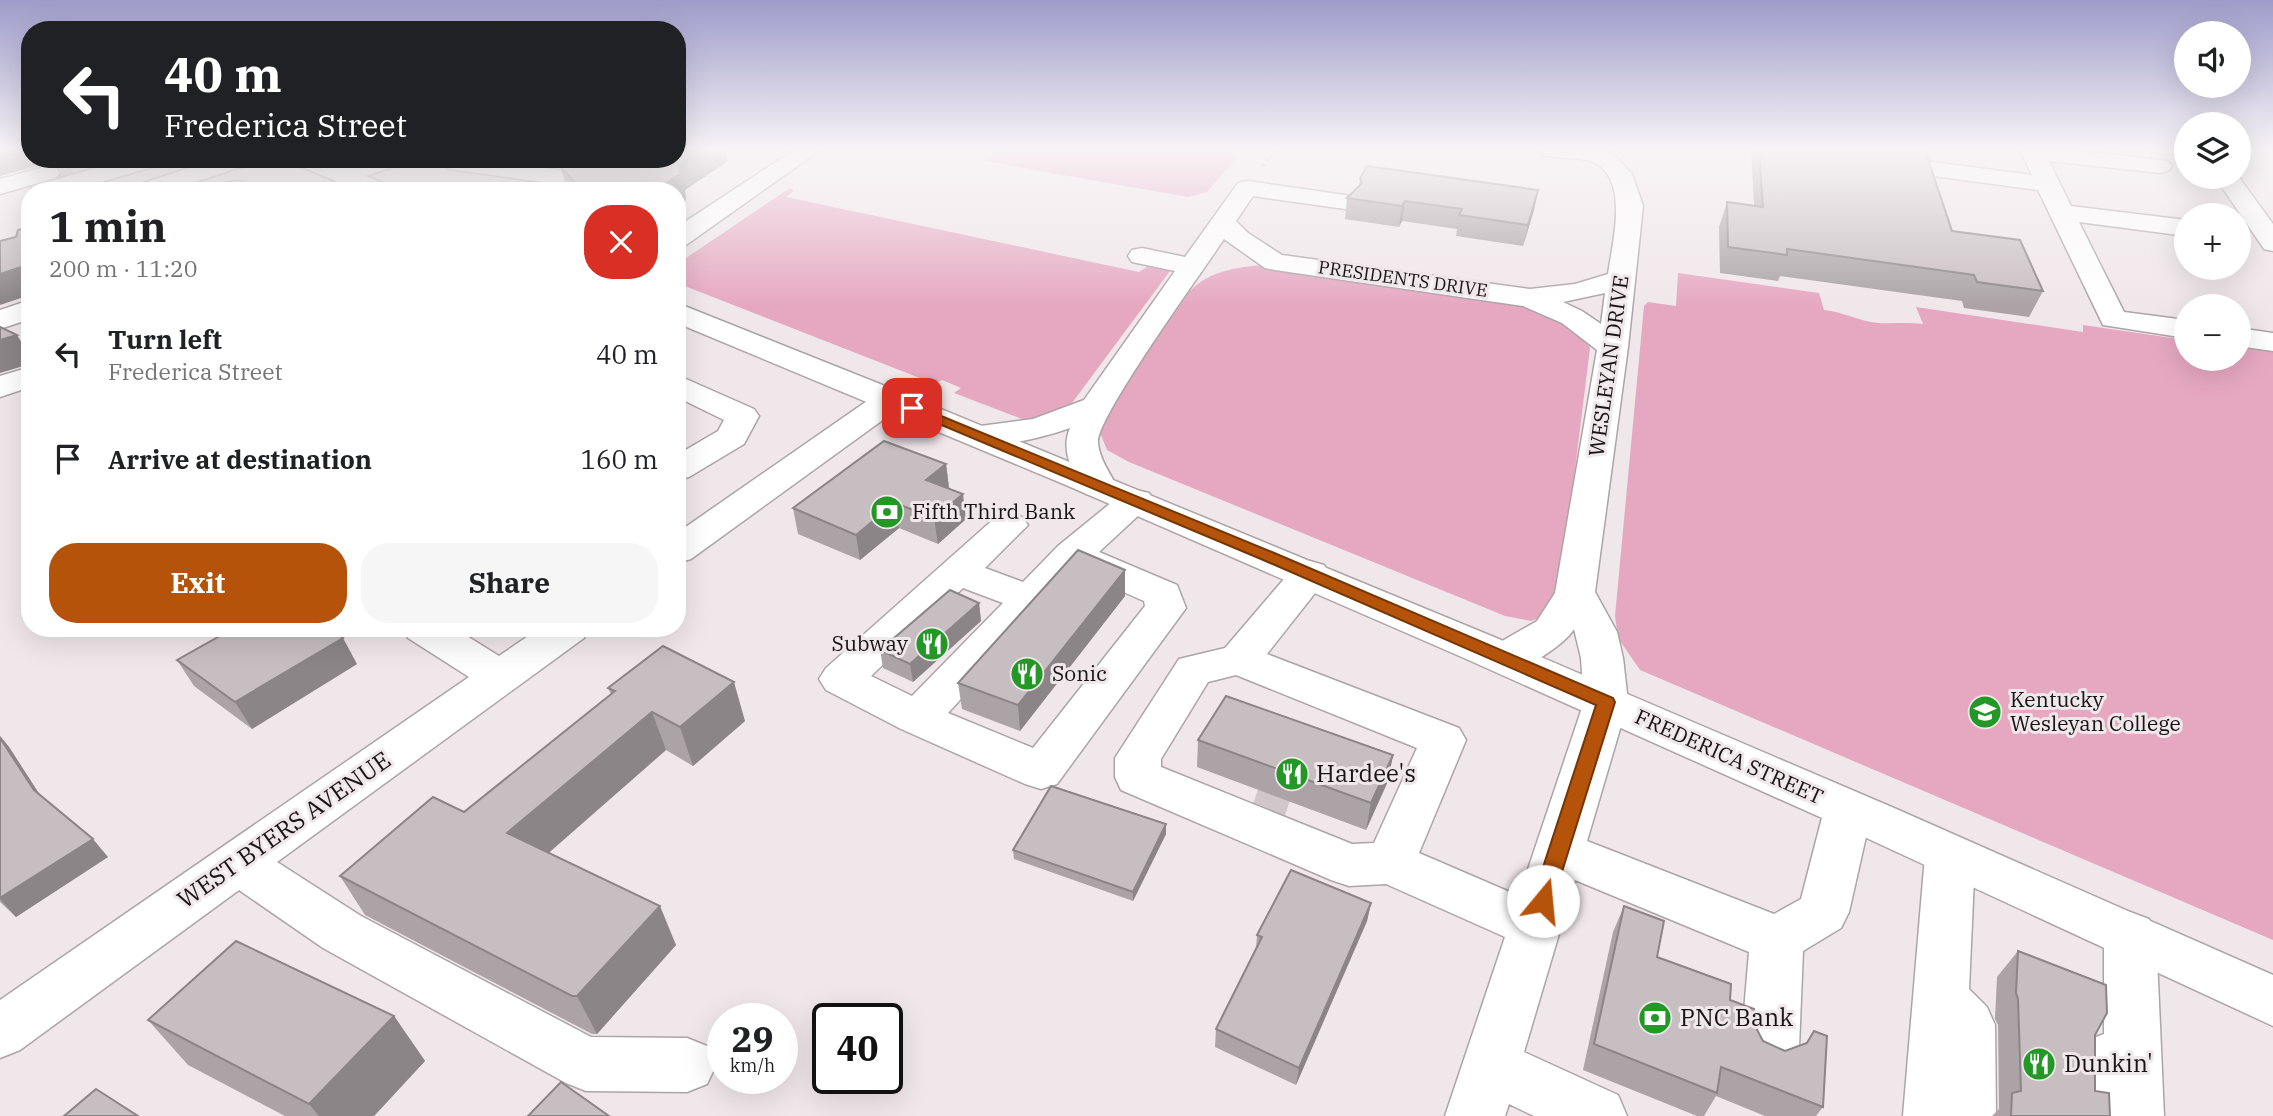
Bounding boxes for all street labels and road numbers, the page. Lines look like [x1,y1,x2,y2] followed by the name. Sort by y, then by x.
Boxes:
[1317,255,1489,302] street label: PRESIDENTS DRIVE
[1581,273,1635,458] street label: WESLEYAN DRIVE
[1631,702,1828,810] street label: FREDERICA STREET
[170,743,397,915] street label: WEST BYERS AVENUE

